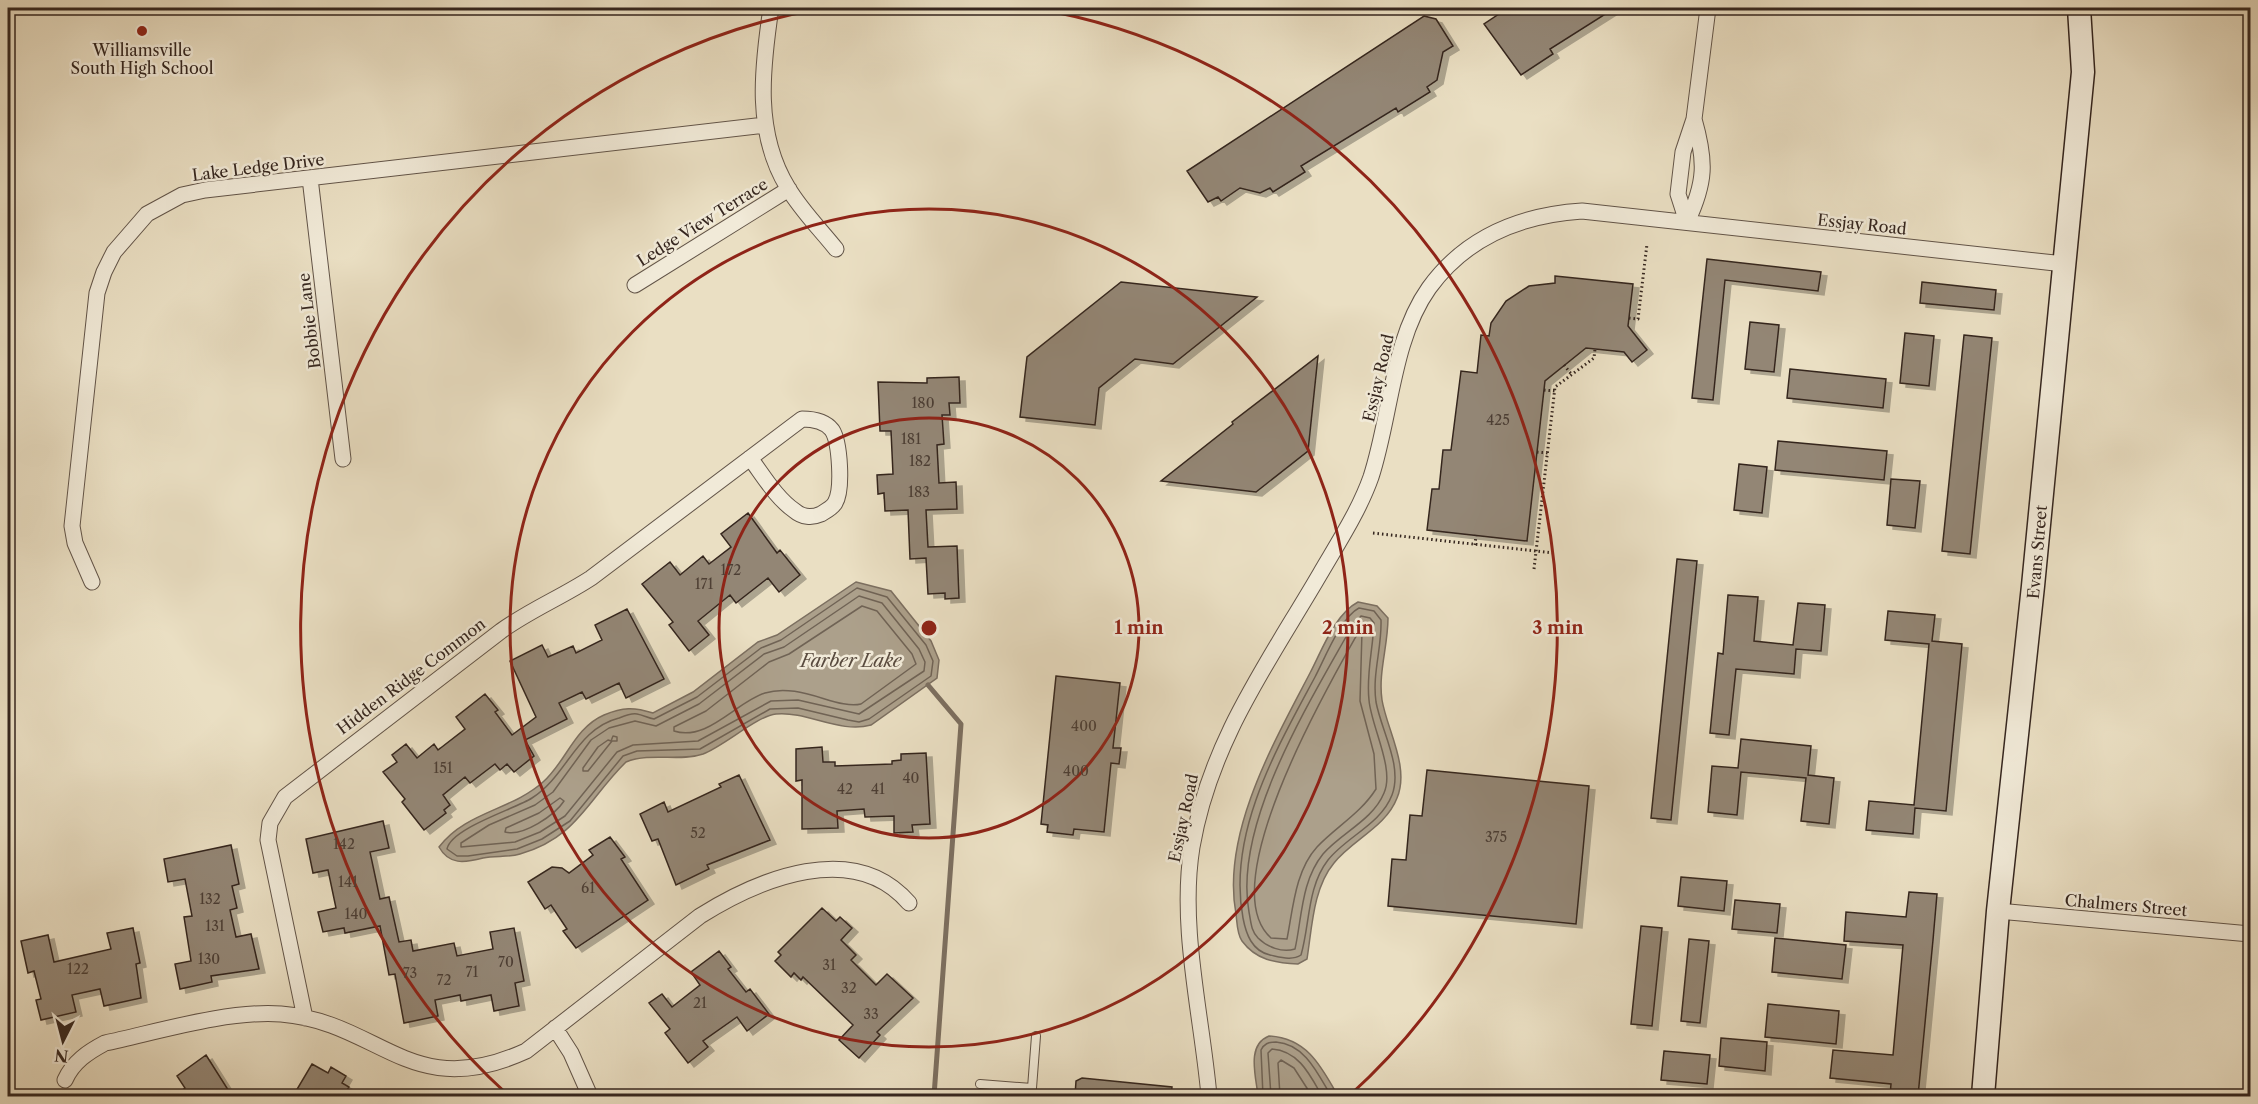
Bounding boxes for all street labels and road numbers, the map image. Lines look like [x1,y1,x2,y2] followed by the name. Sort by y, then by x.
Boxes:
[191,149,325,185] street label: Lake Ledge Drive
[633,174,771,270] street label: Ledge View Terrace
[1816,209,1908,239] street label: Essjay Road
[293,272,325,370] street label: Bobbie Lane
[1358,332,1398,424] street label: Essjay Road
[2023,504,2051,600] street label: Evans Street
[333,614,489,738] street label: Hidden Ridge Common
[1164,772,1202,864] street label: Essjay Road
[2064,890,2188,920] street label: Chalmers Street

